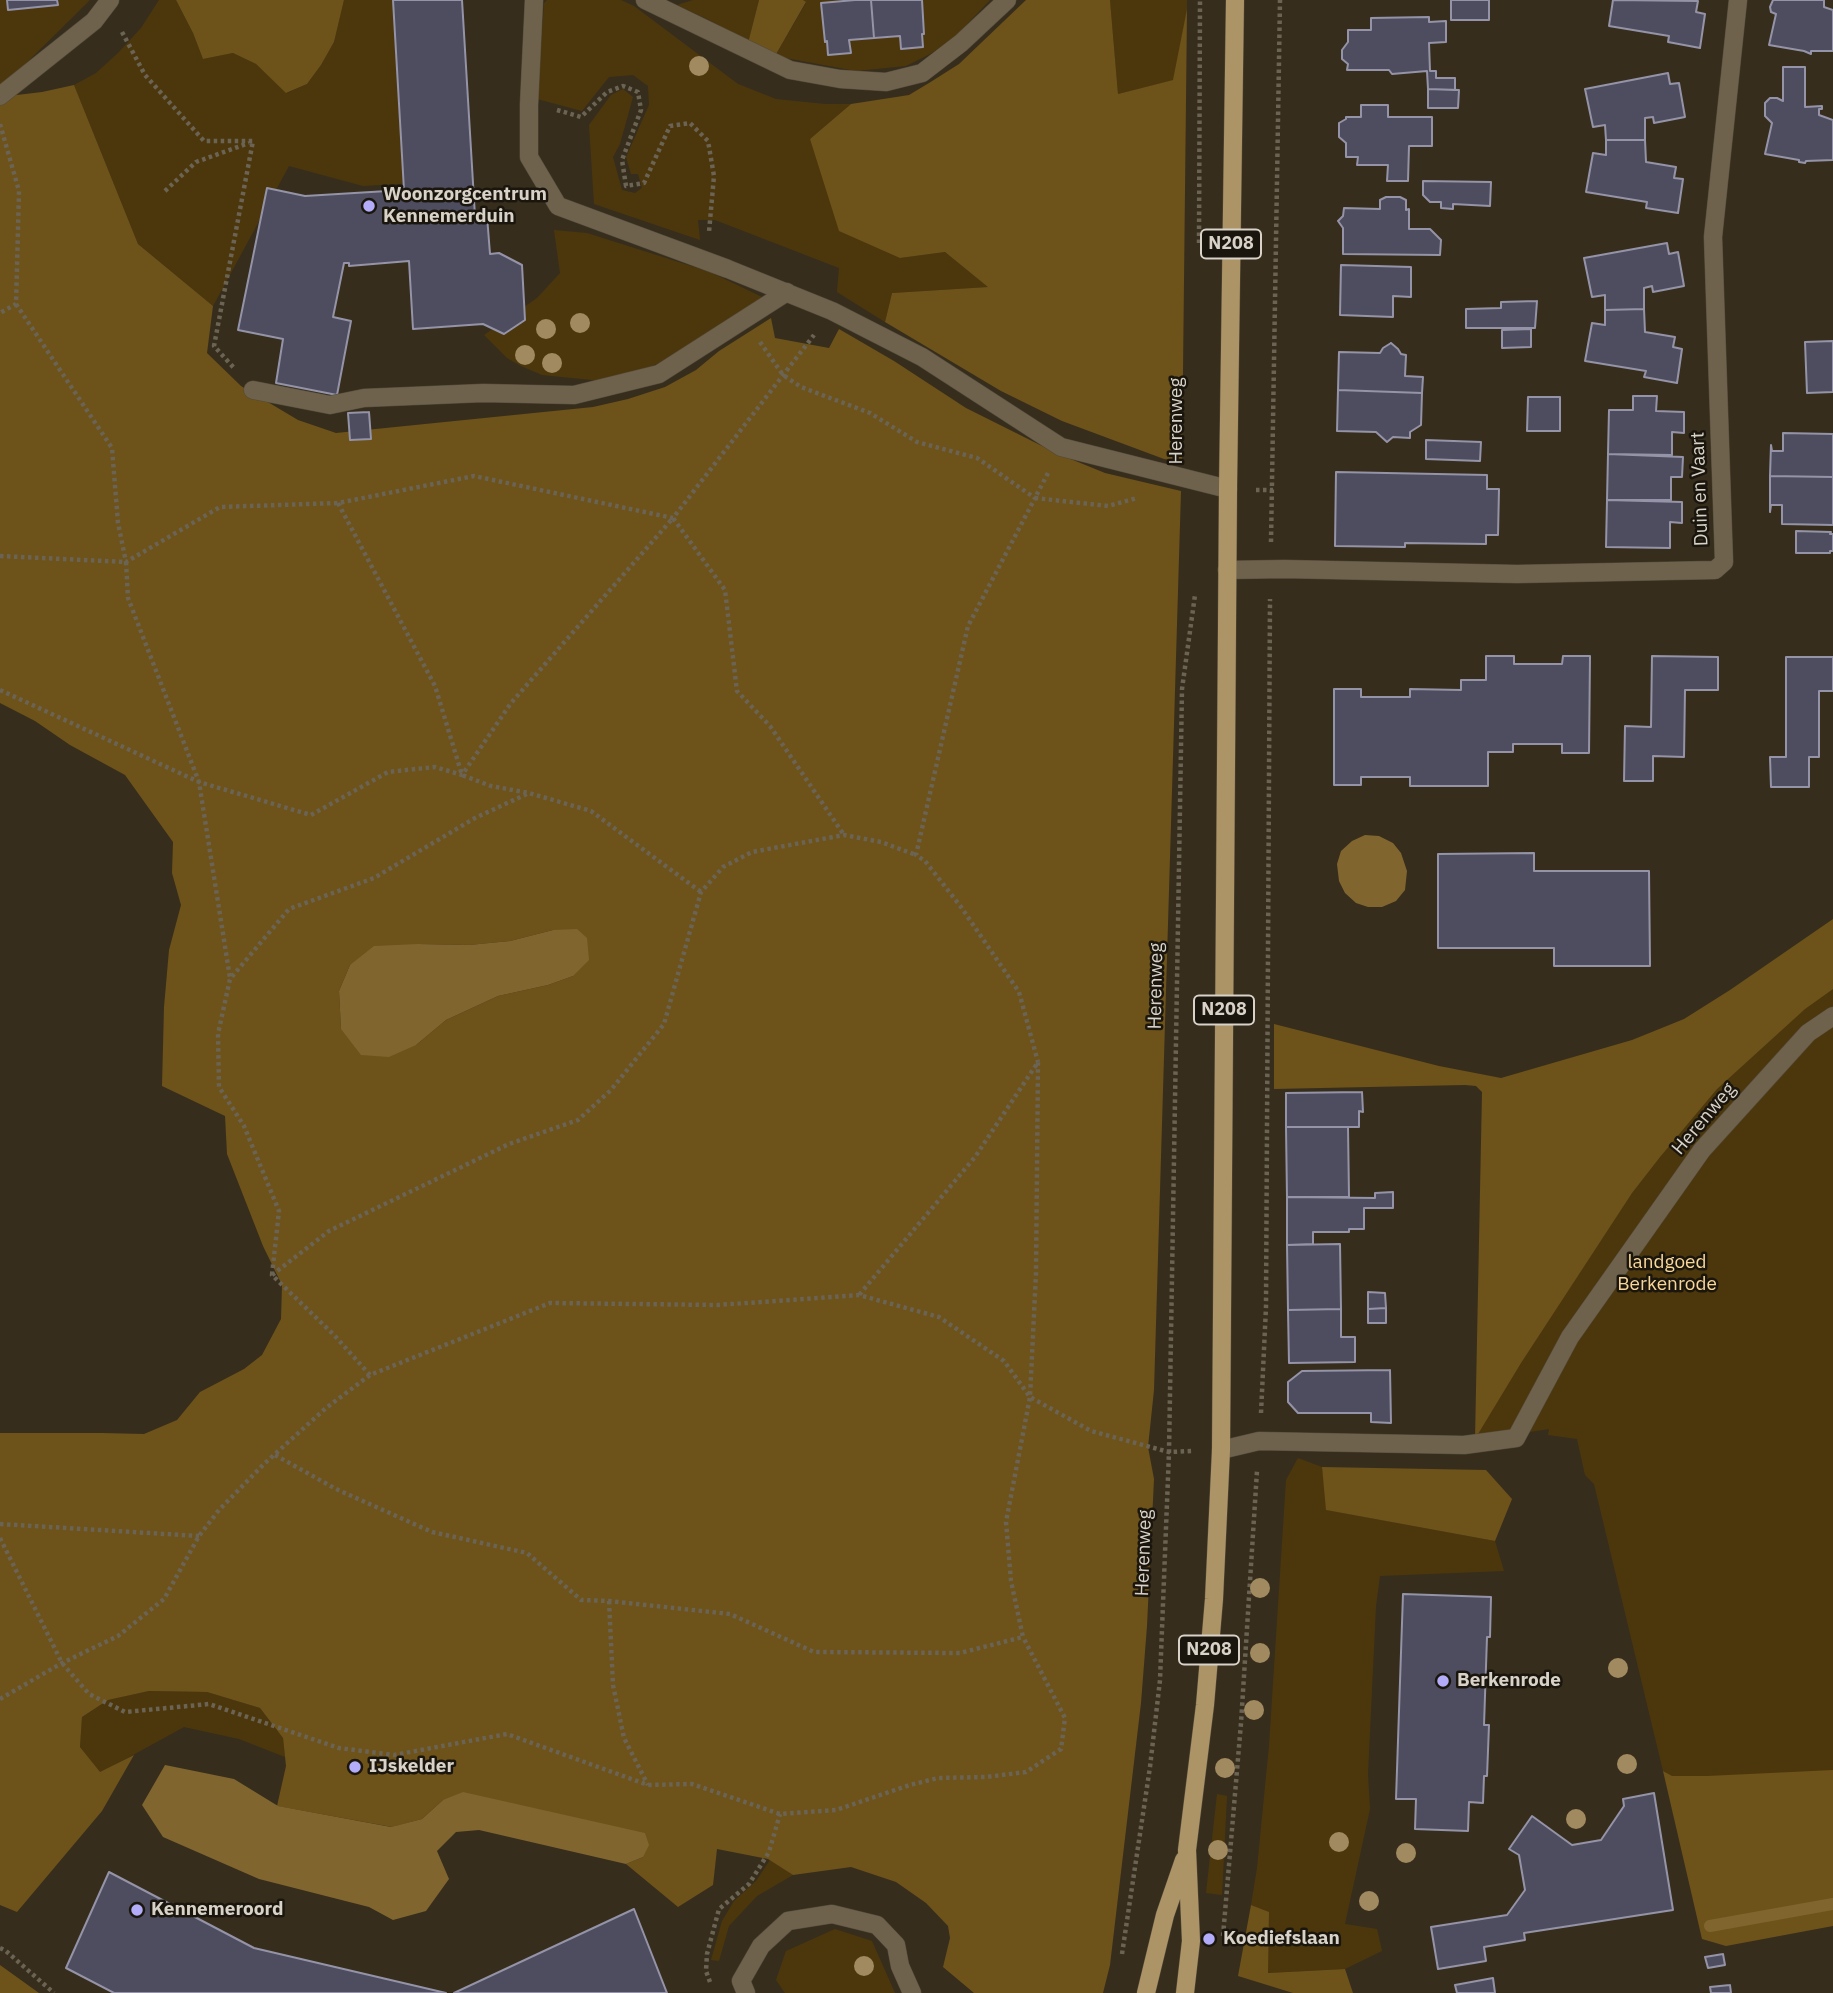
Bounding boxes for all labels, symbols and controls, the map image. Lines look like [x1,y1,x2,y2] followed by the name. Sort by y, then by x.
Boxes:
[383,184,547,228] place label: Woonzorgcentrum Kennemerduin
[361,198,377,214] marker: Woonzorgcentrum Kennemerduin
[1201,230,1261,258] road number: N208
[1166,378,1188,464] street label: Herenweg
[1687,431,1713,547] street label: Duin en Vaart
[1144,942,1168,1030] street label: Herenweg
[1194,995,1254,1024] road number: N208
[1667,1078,1741,1160] street label: Herenweg
[1617,1252,1717,1296] park label: landgoed Berkenrode
[1131,1509,1157,1597] street label: Herenweg
[1179,1636,1239,1665] road number: N208
[1457,1670,1561,1692] place label: Berkenrode
[1435,1673,1451,1689] marker: Berkenrode
[369,1756,454,1778] place label: IJskelder
[347,1759,363,1775] marker: IJskelder
[151,1899,284,1921] place label: Kennemeroord
[129,1902,145,1918] marker: Kennemeroord
[1223,1928,1340,1950] place label: Koediefslaan
[1201,1931,1217,1947] marker: Koediefslaan

